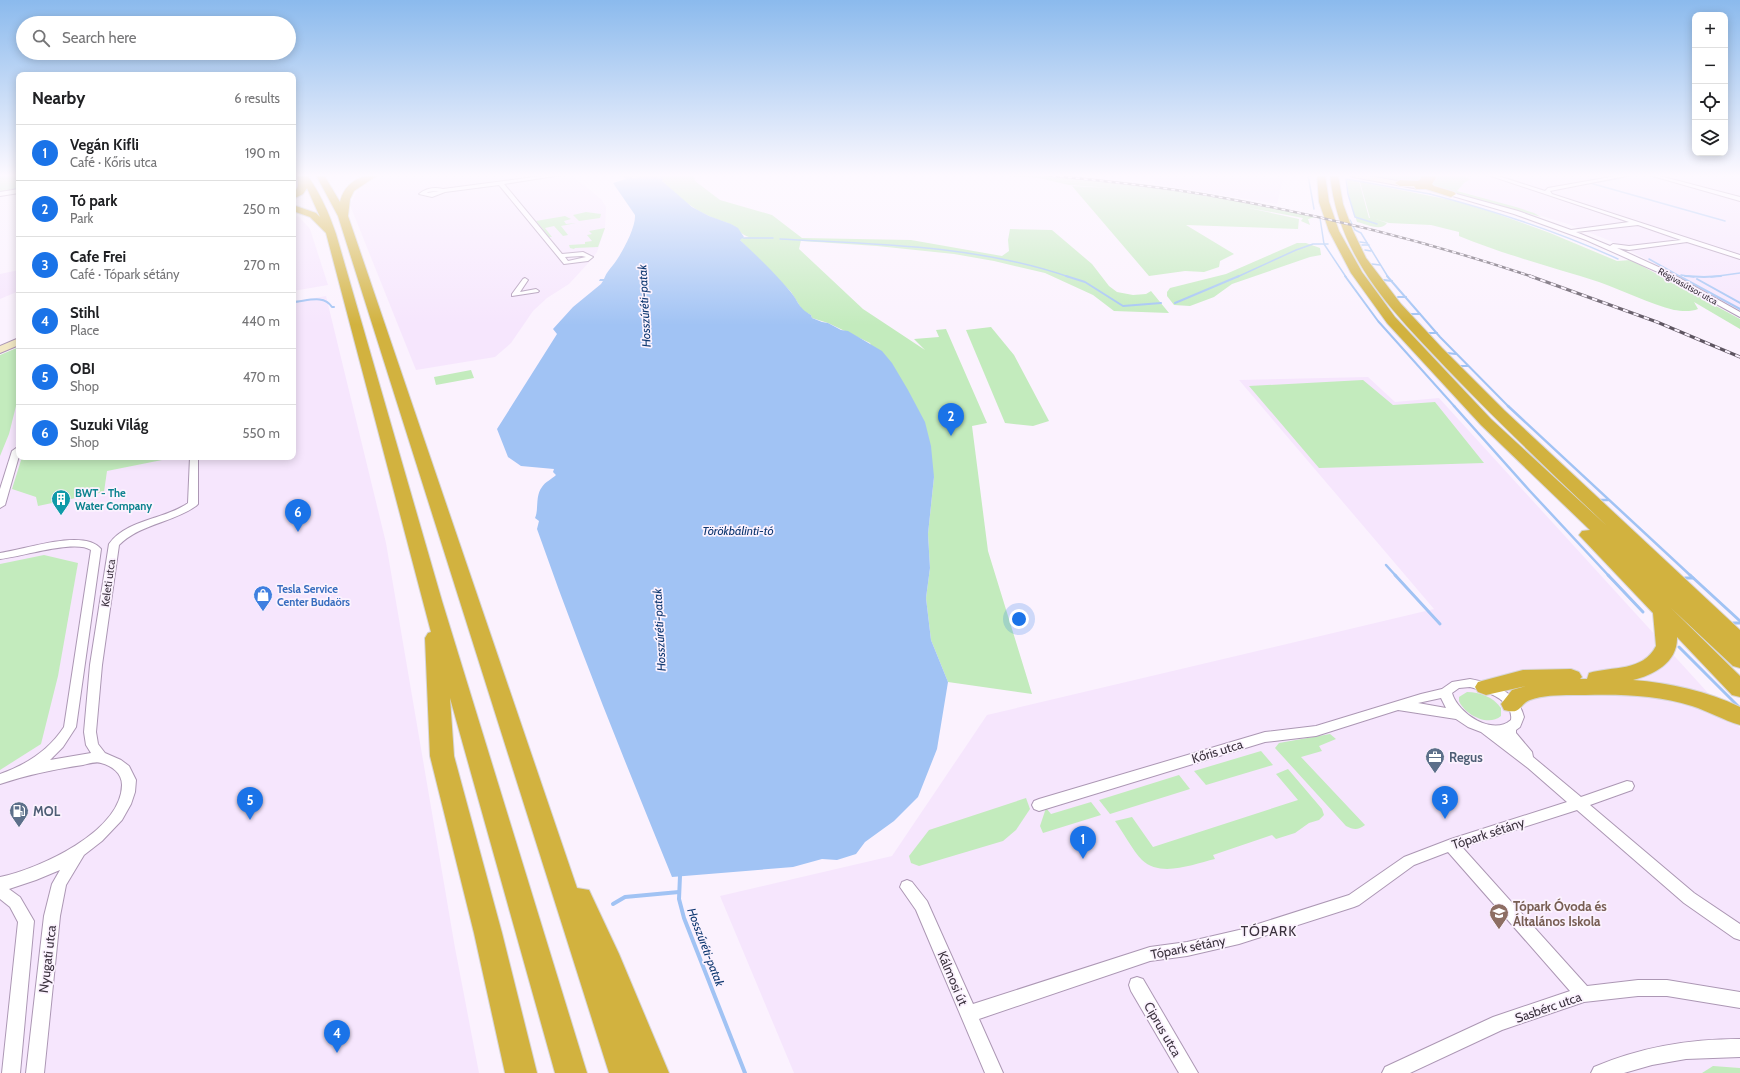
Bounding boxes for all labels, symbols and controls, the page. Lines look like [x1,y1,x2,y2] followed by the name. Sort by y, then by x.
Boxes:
[1692,12,1728,156] map controls
[1692,12,1728,48] button: +
[16,16,296,60] search box
[30,27,52,49] icon: search
[62,29,137,47] text: Search here
[1692,48,1728,84] button: −
[1692,84,1728,120] button: locate
[32,88,85,108] text: Nearby
[234,90,280,106] text: 6 results
[1692,120,1728,156] button: layers
[70,136,139,154] text: Vegán Kifli
[43,145,47,161] text: 1
[245,145,280,161] text: 190 m
[70,154,157,170] text: Café · Kőris utca
[70,192,117,210] text: Tó park
[42,201,48,217] text: 2
[243,201,280,217] text: 250 m
[70,210,93,226] text: Park
[70,248,126,266] text: Cafe Frei
[41,257,49,273] text: 3
[243,257,280,273] text: 270 m
[634,263,654,348] water label: Hosszúréti-patak
[1656,265,1720,307] street label: Régivasútsor utca
[70,266,180,282] text: Café · Tópark sétány
[70,304,100,322] text: Stihl
[41,313,49,329] text: 4
[242,313,280,329] text: 440 m
[70,322,99,338] text: Place
[70,360,95,378] text: OBI
[42,369,48,385] text: 5
[243,369,280,385] text: 470 m
[70,378,99,394] text: Shop
[938,403,964,436] pin: 2
[70,416,148,434] text: Suzuki Világ
[41,425,49,441] text: 6
[243,425,280,441] text: 550 m
[70,434,99,450] text: Shop
[75,486,152,513] place label: BWT - The Water Company
[50,488,72,516] building icon: BWT - The Water Company
[285,499,311,532] pin: 6
[702,523,774,538] water label: Törökbálinti-tó
[98,558,118,608] street label: Keleti utca
[277,582,350,609] place label: Tesla Service Center Budaörs
[252,584,274,612] shop icon: Tesla Service Center Budaörs
[649,587,669,672] water label: Hosszúréti-patak
[1009,609,1029,629] your location
[1189,735,1245,766] street label: Kőris utca
[1424,746,1446,774] office icon: Regus
[1449,749,1483,765] place label: Regus
[1432,786,1458,819] pin: 3
[237,787,263,820] pin: 5
[8,800,30,828] fuel station icon: MOL
[33,803,61,819] place label: MOL
[1450,814,1527,852] street label: Tópark sétány
[1070,826,1096,859] pin: 1
[1513,898,1607,929] place label: Tópark Óvoda és Általános Iskola
[1488,902,1510,930] school or university icon: Tópark Óvoda és Általános Iskola
[684,906,728,989] water label: Hosszúréti-patak
[1241,922,1297,940] district label: TÓPARK
[35,923,59,994] street label: Nyugati utca
[1149,932,1227,962] street label: Tópark sétány
[934,948,972,1008] street label: Kálmosi út
[1513,988,1584,1026] street label: Sasbérc utca
[1141,999,1186,1060] street label: Ciprus utca
[324,1020,350,1053] pin: 4

